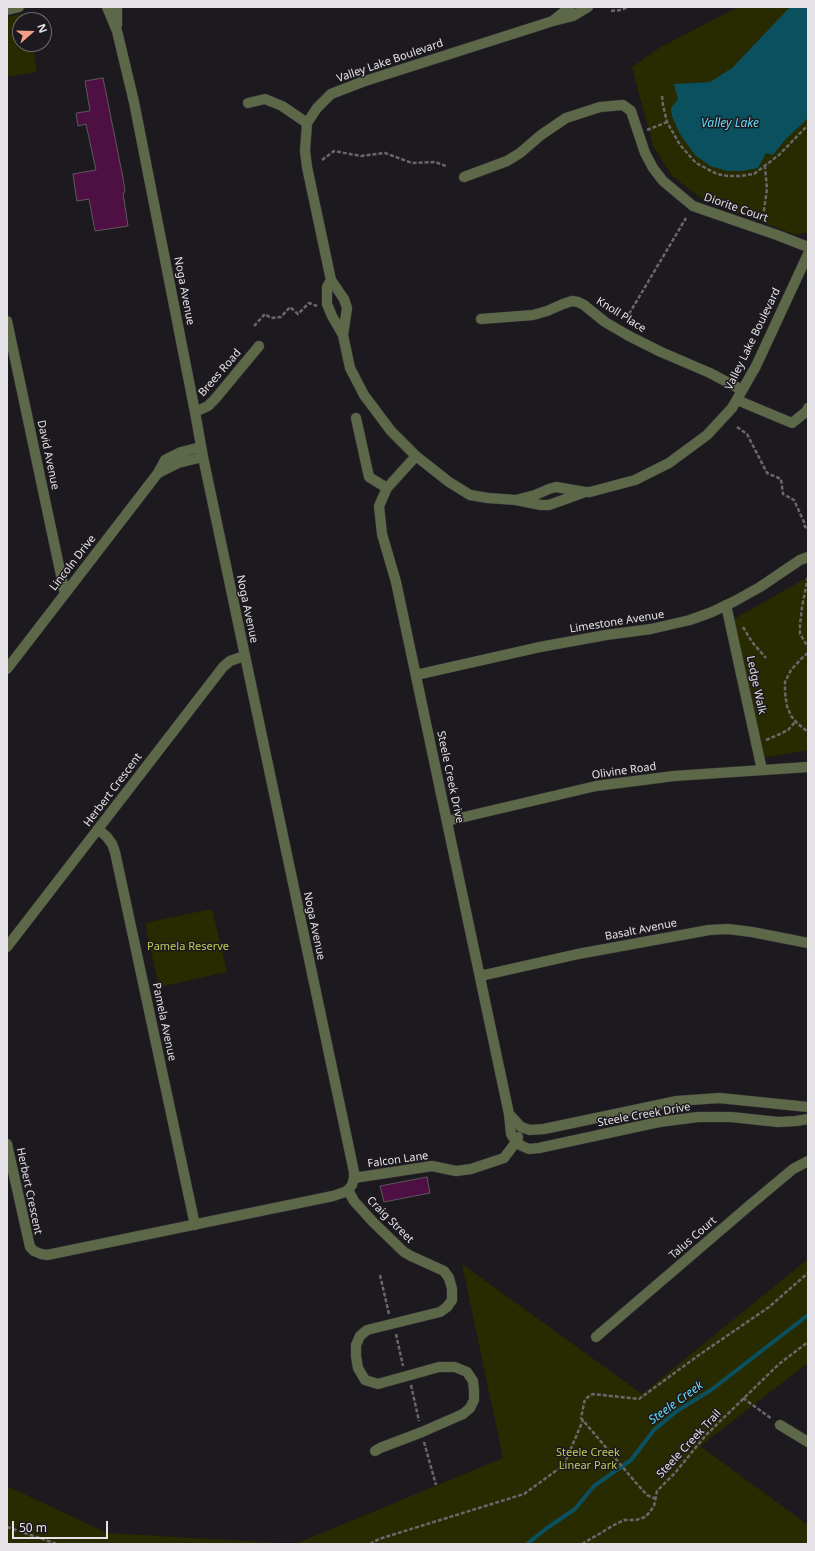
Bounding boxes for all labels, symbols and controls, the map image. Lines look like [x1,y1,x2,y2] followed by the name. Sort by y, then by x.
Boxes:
[12,12,52,52] north arrow
[34,21,51,35] text: N
[335,37,445,85] street label: Valley Lake Boulevard
[701,117,759,131] water label: Valley Lake
[702,191,770,225] street label: Diorite Court
[171,256,197,326] street label: Noga Avenue
[723,286,783,392] street label: Valley Lake Boulevard
[594,295,648,335] street label: Knoll Place
[196,347,244,399] street label: Brees Road
[34,419,62,491] street label: David Avenue
[47,533,99,593] street label: Lincoln Drive
[233,574,261,644] street label: Noga Avenue
[569,608,665,636] street label: Limestone Avenue
[743,655,769,715] street label: Ledge Walk
[434,730,466,824] street label: Steele Creek Drive
[81,751,145,829] street label: Herbert Crescent
[591,760,657,782] street label: Olivine Road
[300,891,328,961] street label: Noga Avenue
[604,917,678,943] street label: Basalt Avenue
[147,940,229,954] park label: Pamela Reserve
[149,982,179,1062] street label: Pamela Avenue
[597,1100,691,1130] street label: Steele Creek Drive
[13,1146,45,1236] street label: Herbert Crescent
[367,1149,429,1171] street label: Falcon Lane
[364,1194,416,1246] street label: Craig Street
[667,1214,719,1262] street label: Talus Court
[646,1378,706,1428] water label: Steele Creek
[654,1407,724,1481] street label: Steele Creek Trail
[556,1446,620,1472] park label: Steele Creek Linear Park
[14,1513,110,1539] scale bar
[19,1519,47,1536] text: 50 m

